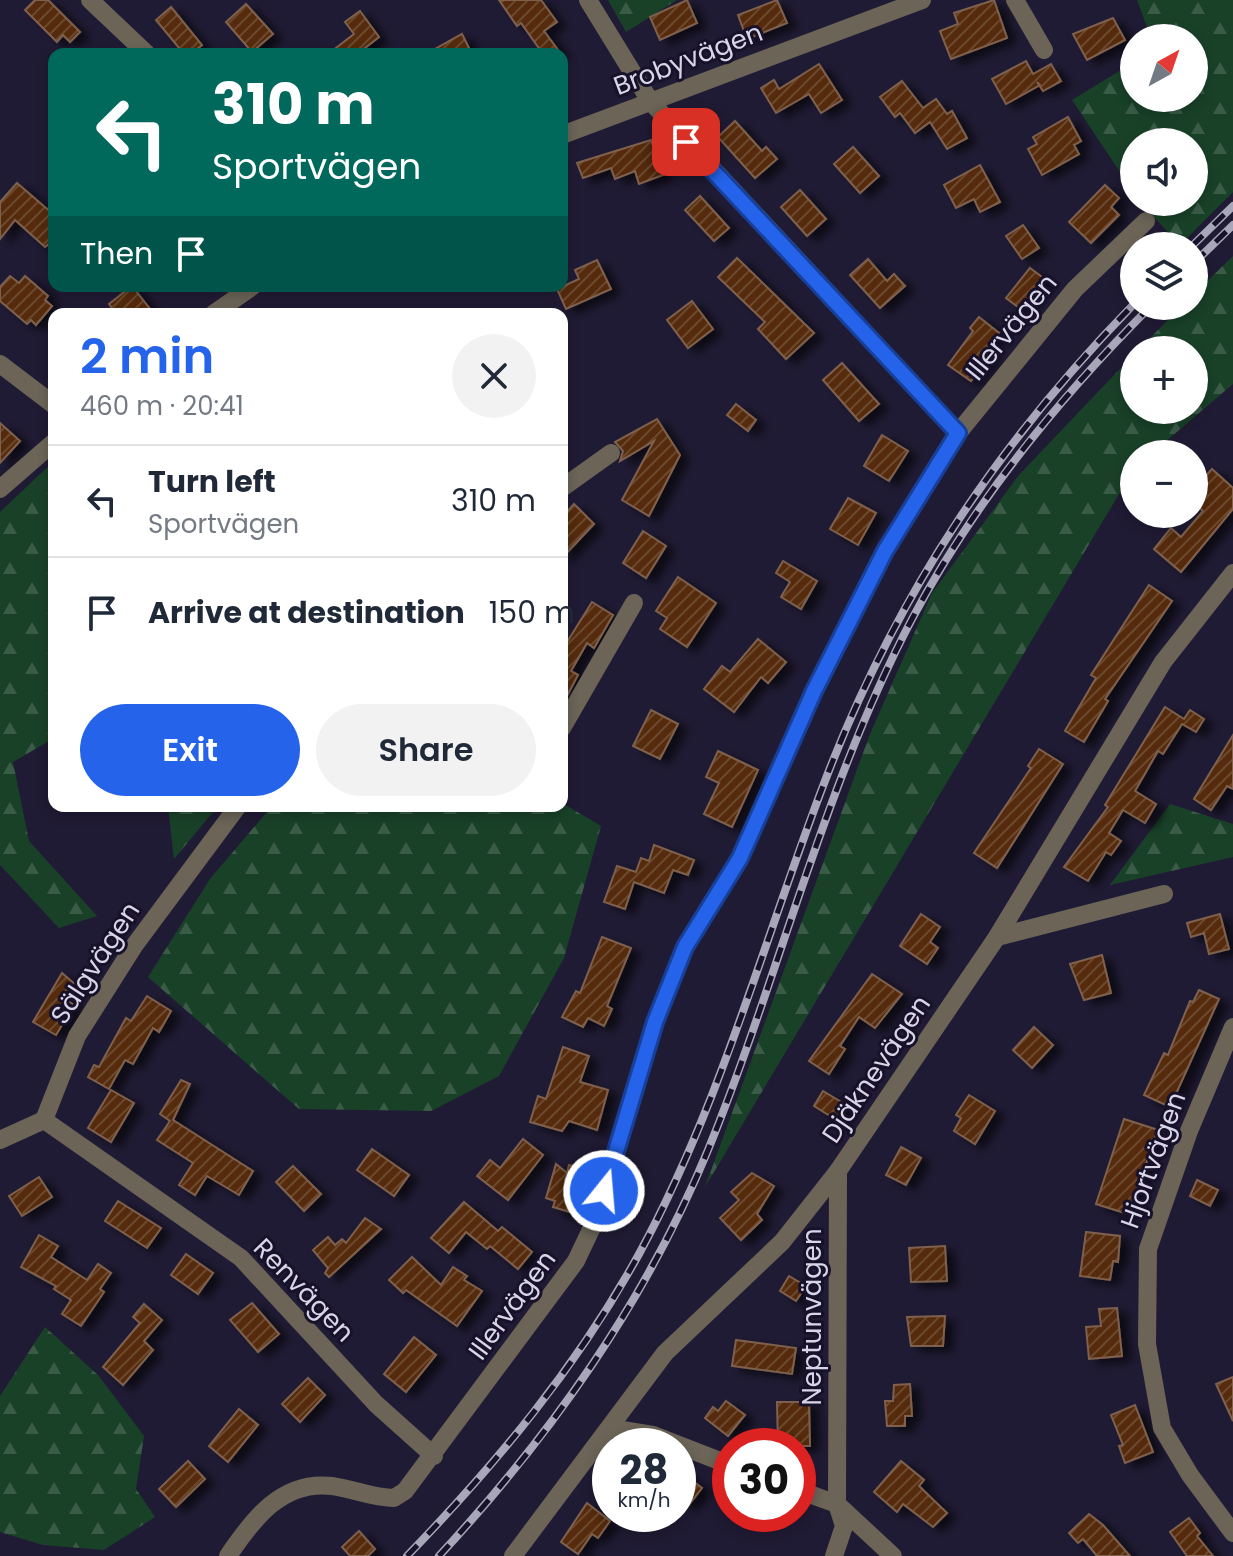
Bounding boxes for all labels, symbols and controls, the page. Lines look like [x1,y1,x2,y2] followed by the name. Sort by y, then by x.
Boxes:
[608,14,768,104] street label: Brobyvägen
[1120,24,1208,112] north arrow
[1120,24,1208,528] map controls
[212,65,375,144] text: 310 m
[80,80,184,184] icon: left
[652,108,720,176] pin
[664,120,708,164] icon: arrive
[1120,128,1208,216] button: sound
[212,141,421,192] text: Sportvägen
[80,232,153,275] text: Then
[169,232,213,276] icon: arrive
[1120,232,1208,320] button: layers
[957,266,1065,388] street label: Illervägen
[80,323,214,390] text: 2 min
[452,334,536,418] button: close
[1120,336,1208,424] button: +
[80,388,244,424] text: 460 m · 20:41
[1120,440,1208,528] button: −
[148,460,276,503] text: Turn left
[80,479,124,523] icon: left
[451,479,536,522] text: 310 m
[148,506,299,542] text: Sportvägen
[80,591,124,635] icon: arrive
[148,591,465,634] text: Arrive at destination
[489,591,575,634] text: 150 m
[80,704,300,796] button: Exit
[316,704,536,796] button: Share
[42,895,148,1031] street label: Sälgvägen
[813,988,939,1150] street label: Djäknevägen
[1112,1087,1194,1233] street label: Hjortvägen
[562,1149,646,1233] position arrow
[794,1228,830,1406] street label: Neptunvägen
[246,1230,362,1350] street label: Renvägen
[460,1243,564,1367] street label: Illervägen
[712,1428,816,1532] speed limit sign: 30
[620,1442,668,1498] text: 28
[617,1486,671,1514] text: km/h

